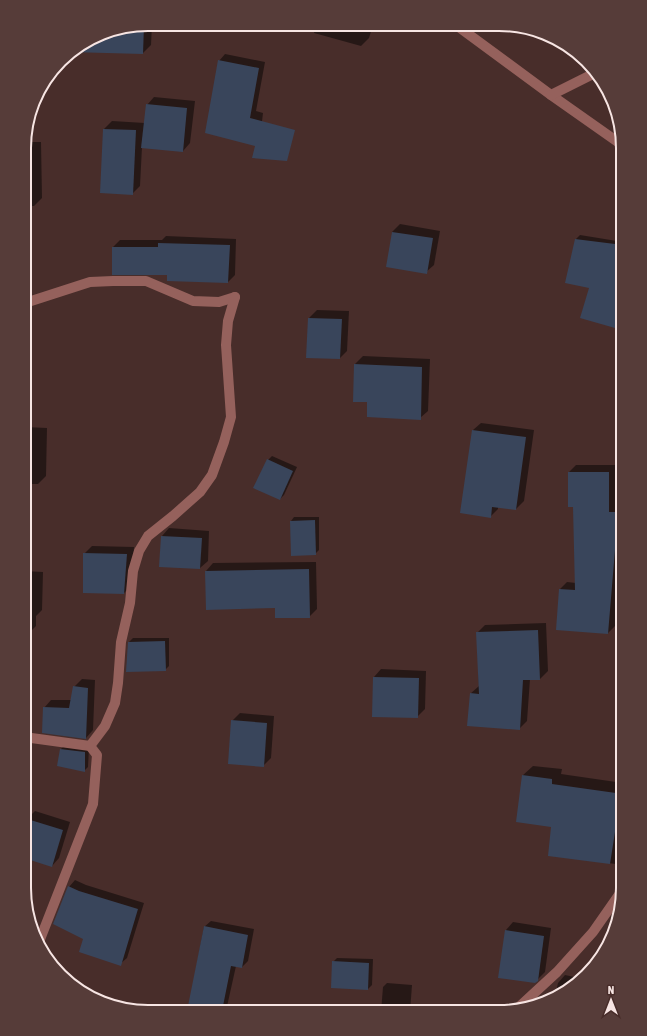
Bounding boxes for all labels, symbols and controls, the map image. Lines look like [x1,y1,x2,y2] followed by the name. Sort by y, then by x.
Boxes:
[591,980,631,1020] north arrow
[608,984,614,996] text: N

